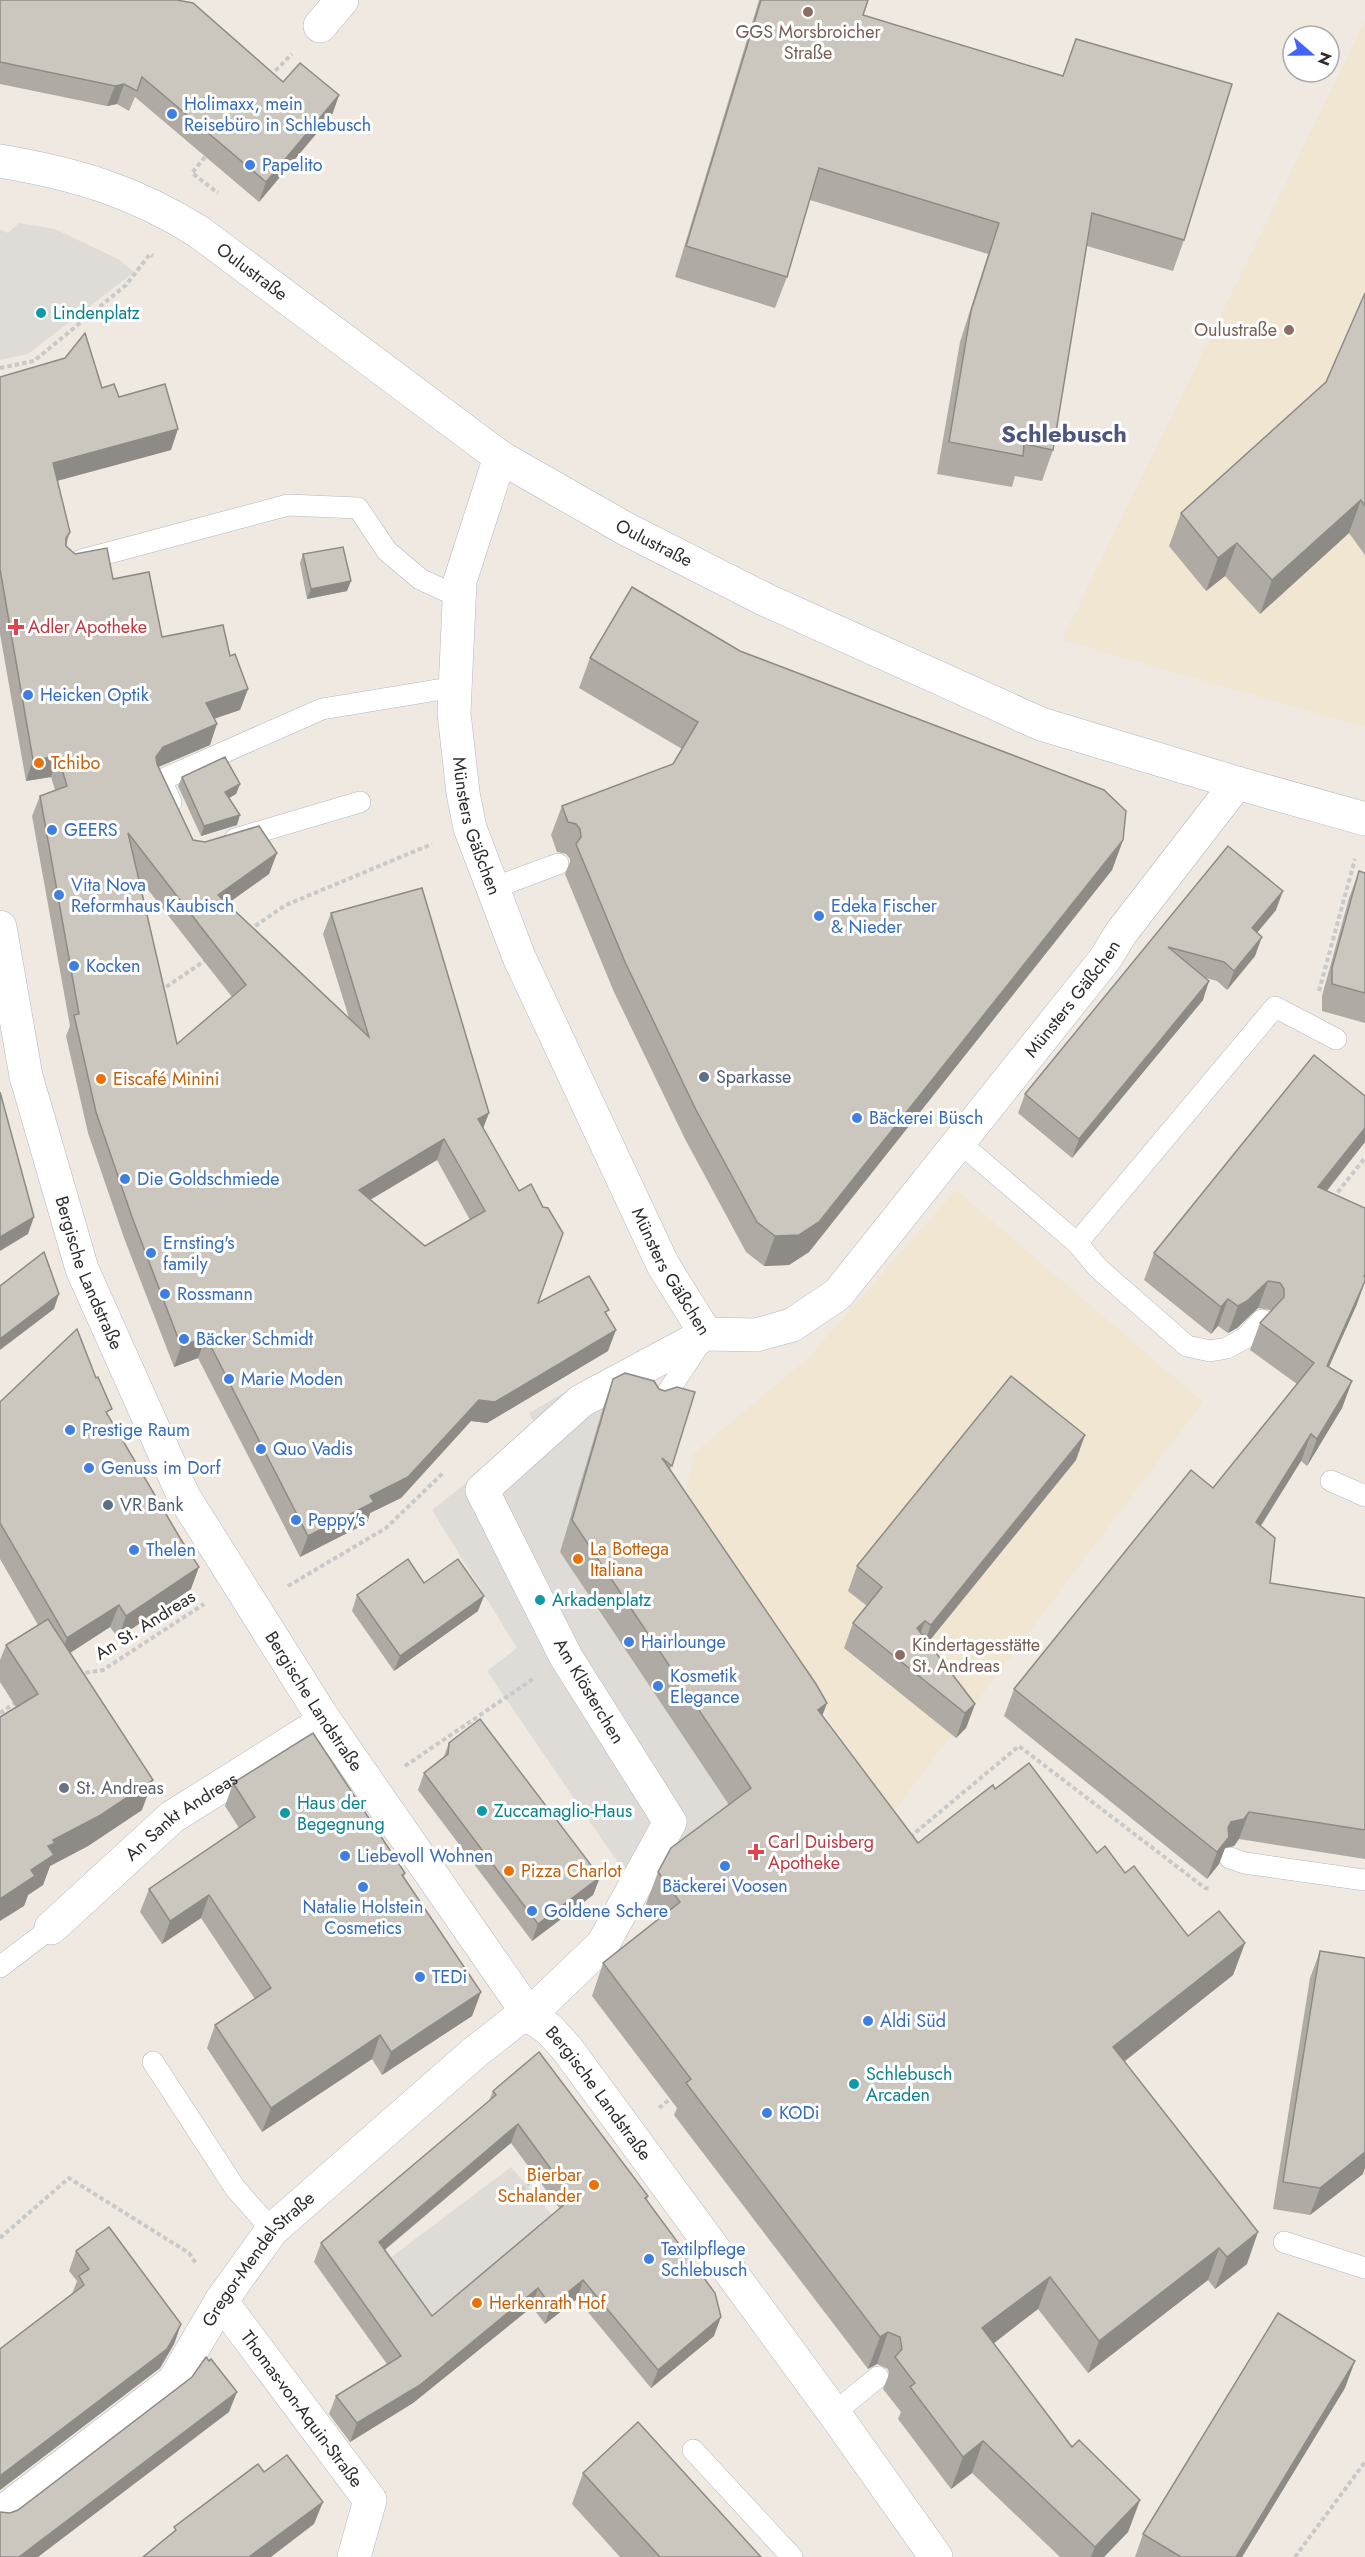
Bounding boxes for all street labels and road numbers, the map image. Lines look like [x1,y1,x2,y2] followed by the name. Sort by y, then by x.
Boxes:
[211,236,293,307] street label: Oulustraße
[611,513,697,574] street label: Oulustraße
[446,755,507,899] street label: Münsters Gäßchen
[1018,935,1127,1063] street label: Münsters Gäßchen
[48,1193,129,1354] street label: Bergische Landstraße
[625,1203,717,1340] street label: Münsters Gäßchen
[90,1584,200,1666] street label: An St. Andreas
[259,1626,369,1777] street label: Bergische Landstraße
[547,1633,631,1749] street label: Am Klösterchen
[119,1766,243,1867] street label: An Sankt Andreas
[539,2020,658,2166] street label: Bergische Landstraße
[196,2185,320,2332] street label: Gregor-Mendel-Straße
[235,2325,369,2493] street label: Thomas-von-Aquin-Straße

